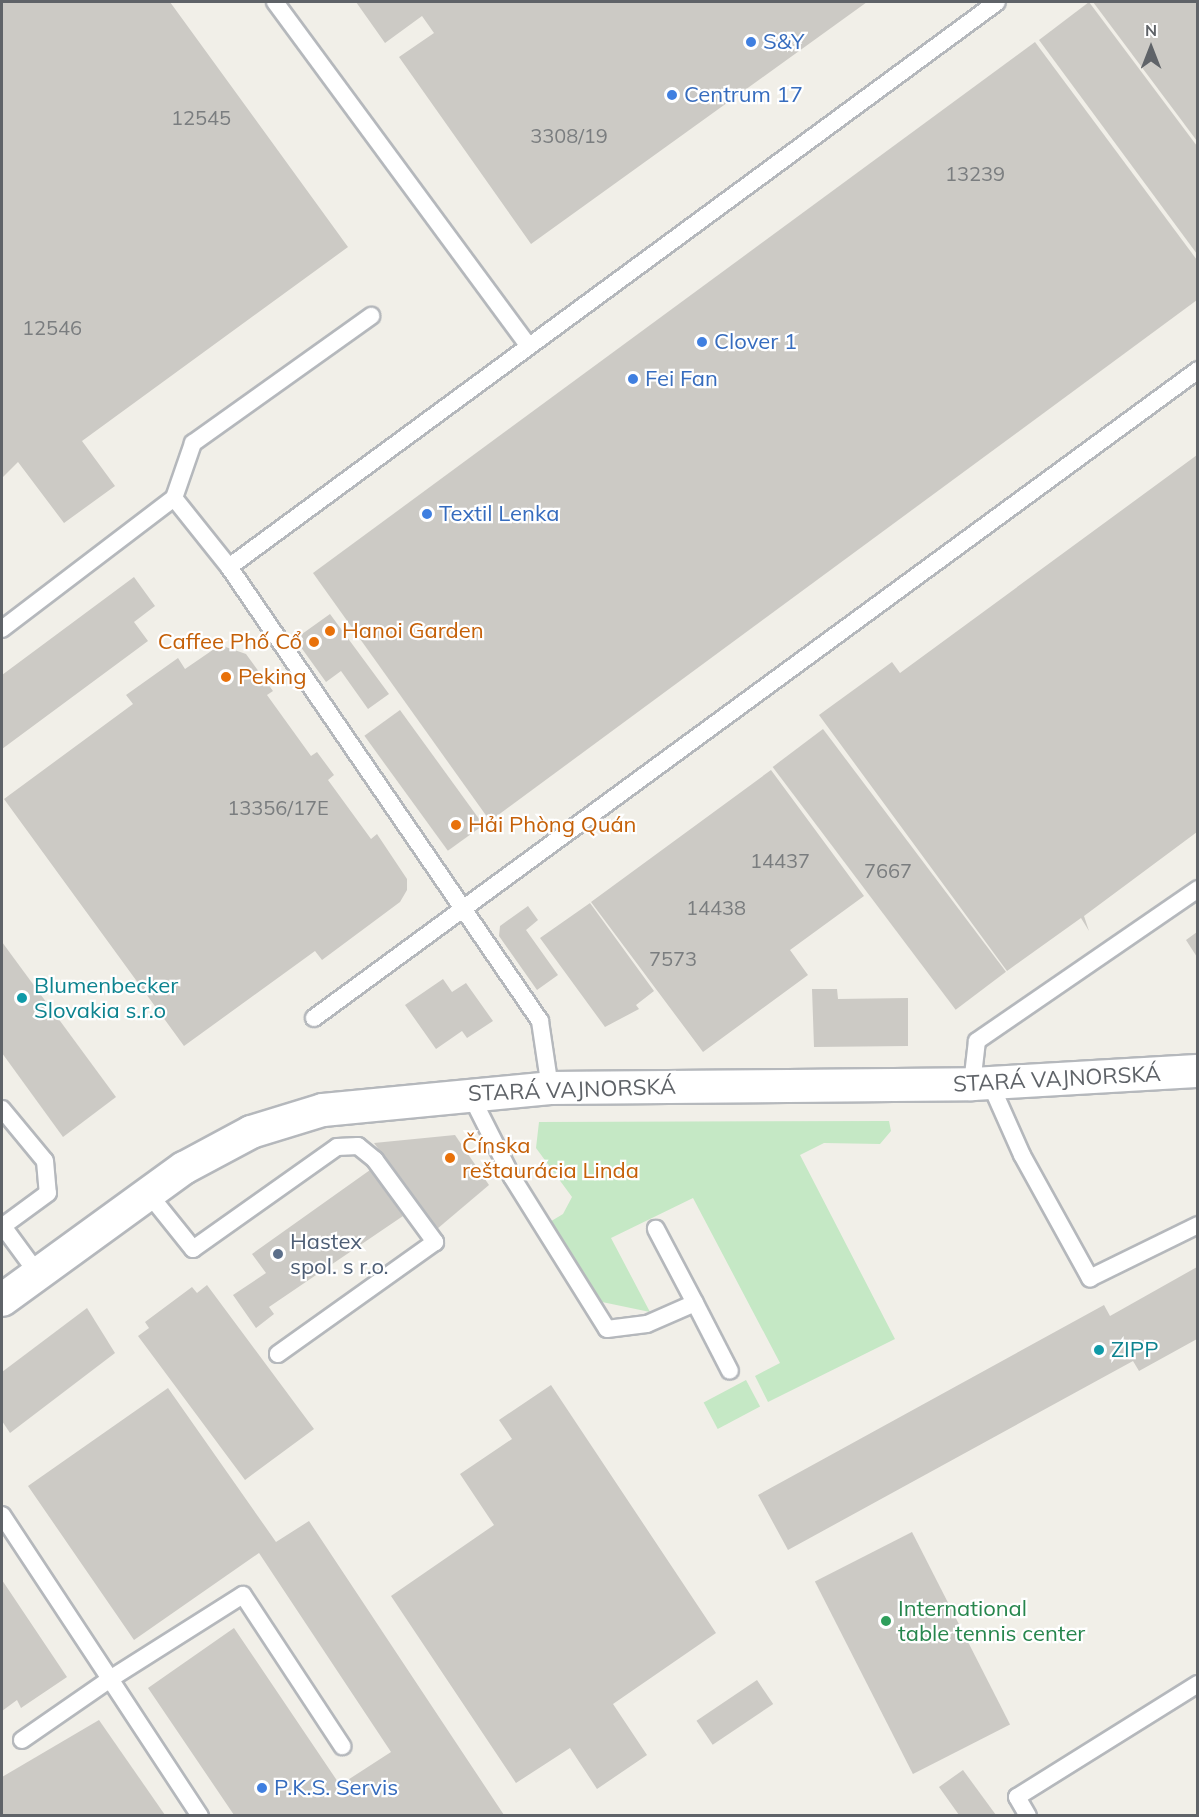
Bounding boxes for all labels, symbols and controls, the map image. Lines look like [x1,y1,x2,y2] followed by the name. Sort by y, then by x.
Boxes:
[1121,18,1181,78] north arrow
[1145,20,1157,40] text: N
[763,29,804,55] place label: S&Y
[744,35,758,49] marker: S&Y
[684,82,803,108] place label: Centrum 17
[665,88,679,102] marker: Centrum 17
[171,105,231,129] house number: 12545
[530,123,608,147] house number: 3308/19
[945,161,1005,185] house number: 13239
[22,315,82,339] house number: 12546
[714,329,797,355] place label: Clover 1
[695,335,709,349] marker: Clover 1
[645,366,718,392] place label: Fei Fan
[626,372,640,386] marker: Fei Fan
[439,501,559,527] place label: Textil Lenka
[420,507,434,521] marker: Textil Lenka
[342,618,484,644] place label: Hanoi Garden
[323,624,337,638] marker: Hanoi Garden
[158,629,302,655] place label: Caffee Phố Cổ
[307,635,321,649] marker: Caffee Phố Cổ
[238,664,307,690] place label: Peking
[219,670,233,684] marker: Peking
[227,795,329,819] house number: 13356/17E
[468,812,636,838] place label: Hải Phòng Quán
[449,818,463,832] marker: Hải Phòng Quán
[750,848,810,872] house number: 14437
[864,858,912,882] house number: 7667
[686,895,746,919] house number: 14438
[649,946,697,970] house number: 7573
[34,972,178,1023] place label: Blumenbecker Slovakia s.r.o
[15,991,29,1005] marker: Blumenbecker Slovakia s.r.o
[953,1060,1161,1098] street label: STARÁ VAJNORSKÁ
[468,1073,676,1107] street label: STARÁ VAJNORSKÁ
[462,1132,639,1184] place label: Čínska reštaurácia Linda
[443,1151,457,1165] marker: Čínska reštaurácia Linda
[290,1228,388,1280] place label: Hastex spol. s r.o.
[271,1247,285,1261] marker: Hastex spol. s r.o.
[1111,1337,1158,1363] place label: ZIPP
[1092,1343,1106,1357] marker: ZIPP
[898,1595,1085,1646] place label: International table tennis center
[879,1614,893,1628] marker: International table tennis center
[274,1775,398,1801] place label: P.K.S. Servis
[255,1781,269,1795] marker: P.K.S. Servis

